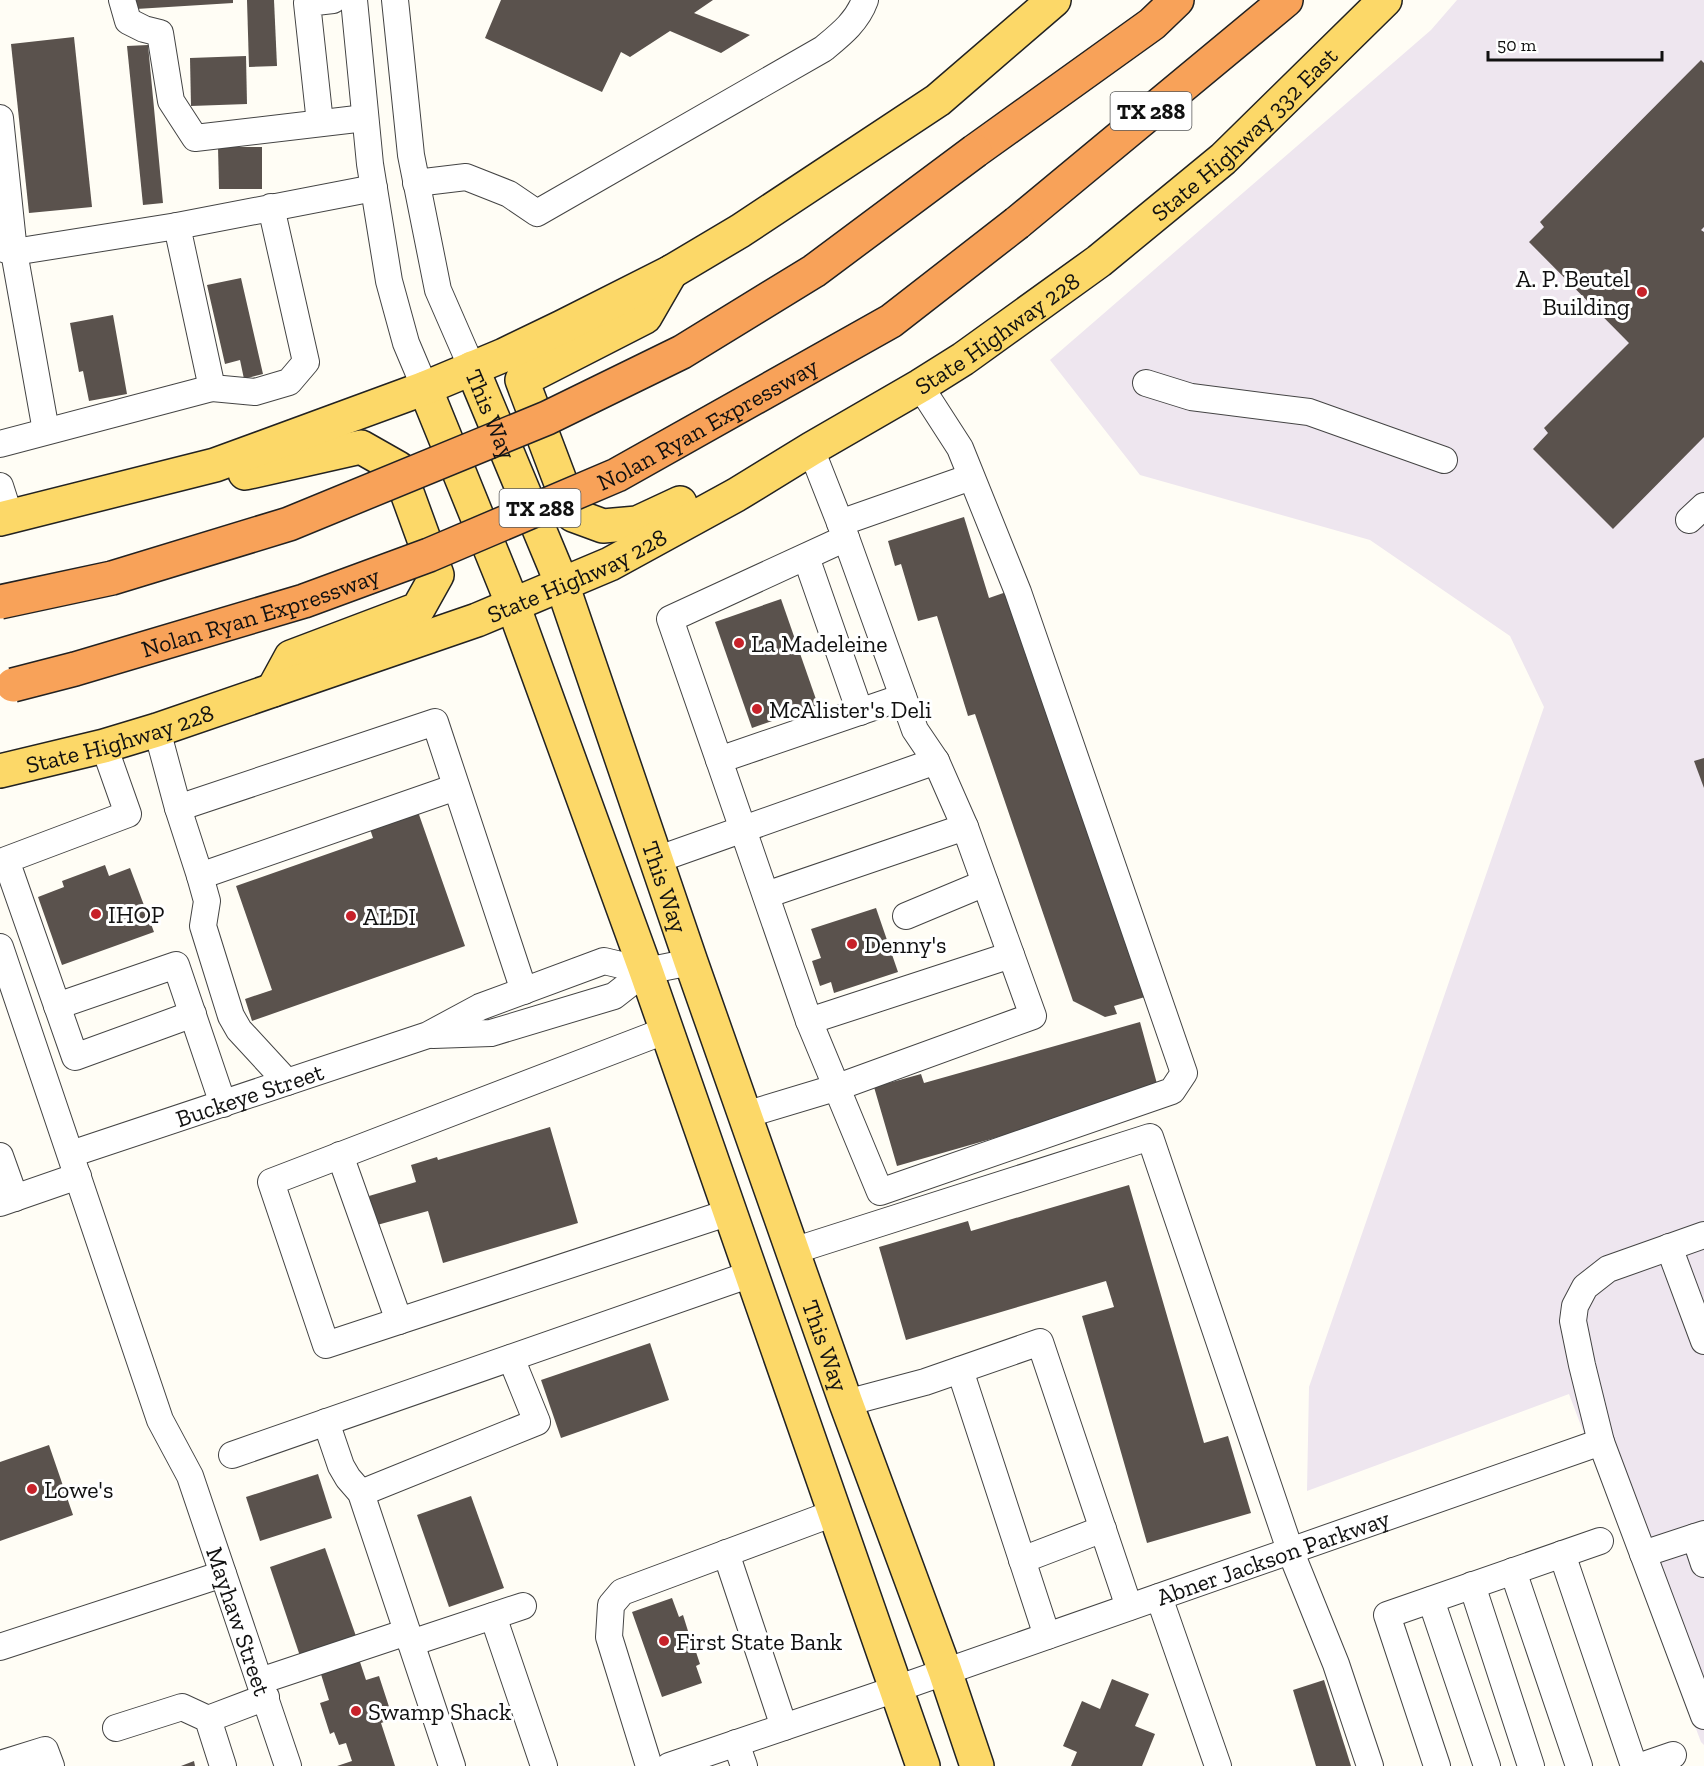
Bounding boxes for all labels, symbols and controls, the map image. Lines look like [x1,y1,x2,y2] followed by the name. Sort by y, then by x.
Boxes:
[1488,24,1662,62] scale bar
[1497,34,1537,56] text: 50 m
[1145,41,1343,227] street label: State Highway 332 East
[1110,92,1192,130] road number: TX 288
[1516,264,1630,321] place label: A. P. Beutel Building
[909,266,1085,400] street label: State Highway 228
[1635,285,1649,299] marker: A. P. Beutel Building
[592,350,823,496] street label: Nolan Ryan Expressway
[460,365,523,464] street label: This Way
[500,489,580,527] road number: TX 288
[483,521,671,629] street label: State Highway 228
[138,560,384,663] street label: Nolan Ryan Expressway
[751,629,888,658] place label: La Madeleine
[732,636,746,650] marker: La Madeleine
[769,695,932,724] place label: McAlister's Deli
[23,697,217,779] street label: State Highway 228
[750,702,764,716] marker: McAlister's Deli
[636,837,695,937] street label: This Way
[108,900,165,929] place label: IHOP
[363,902,416,931] place label: ALDI
[89,907,103,921] marker: IHOP
[344,909,358,923] marker: ALDI
[864,930,947,959] place label: Denny's
[845,937,859,951] marker: Denny's
[172,1056,327,1133] street label: Buckeye Street
[796,1296,855,1396] street label: This Way
[44,1475,113,1504] place label: Lowe's
[25,1482,39,1496] marker: Lowe's
[1152,1503,1394,1611] street label: Abner Jackson Parkway
[200,1543,278,1699] street label: Mayhaw Street
[676,1627,843,1656] place label: First State Bank
[657,1634,671,1648] marker: First State Bank
[368,1697,512,1726] place label: Swamp Shack
[349,1704,363,1718] marker: Swamp Shack

